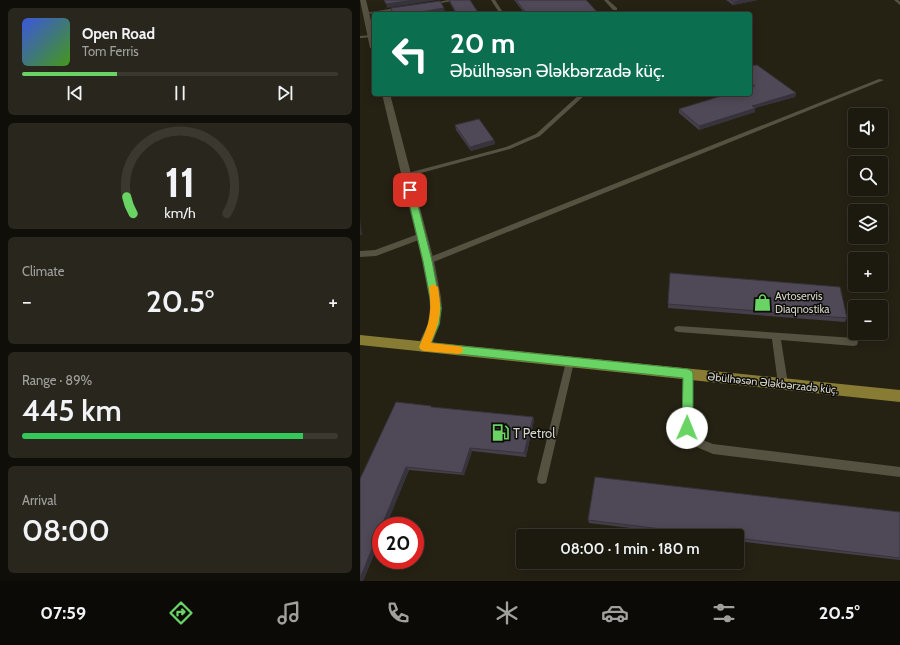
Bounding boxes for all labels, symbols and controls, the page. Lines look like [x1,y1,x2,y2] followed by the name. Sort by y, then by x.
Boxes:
[82,25,155,43] text: Open Road
[450,26,515,60] text: 20 m
[384,28,436,80] icon: left
[82,43,139,59] text: Tom Ferris
[450,60,665,82] text: Əbülhəsən Ələkbərzadə küç.
[64,82,86,104] icon: previous
[169,82,191,104] icon: pause
[274,82,296,104] icon: next
[848,108,888,340] map controls
[848,108,888,148] button: sound
[848,156,888,196] button: search
[165,157,195,207] text: 11
[393,173,427,207] pin
[399,179,421,201] icon: arrive
[164,203,196,221] text: km/h
[848,204,888,244] button: layers
[848,252,888,292] button: +
[22,263,64,279] text: Climate
[146,283,214,320] text: 20.5°
[22,288,32,315] text: −
[328,288,338,315] text: +
[775,289,830,316] place label: Avtoservis Diaqnostika
[752,292,772,312] shop icon: Avtoservis Diaqnostika
[848,300,888,340] button: −
[707,369,839,397] street label: Əbülhəsən Ələkbərzadə küç.
[22,372,92,388] text: Range · 89%
[22,392,122,429] text: 445 km
[666,407,708,449] position arrow
[490,423,510,443] fuel station icon: T Petrol
[513,425,555,441] place label: T Petrol
[22,492,57,508] text: Arrival
[22,512,110,549] text: 08:00
[372,517,424,569] speed limit sign: 20
[560,540,700,558] text: 08:00 · 1 min · 180 m
[167,599,195,627] icon: directions
[275,599,303,627] icon: music
[384,599,412,627] icon: phone
[493,599,521,627] icon: climate
[601,599,629,627] icon: car
[710,599,738,627] icon: filters
[40,602,86,624] text: 07:59
[819,602,860,624] text: 20.5°

